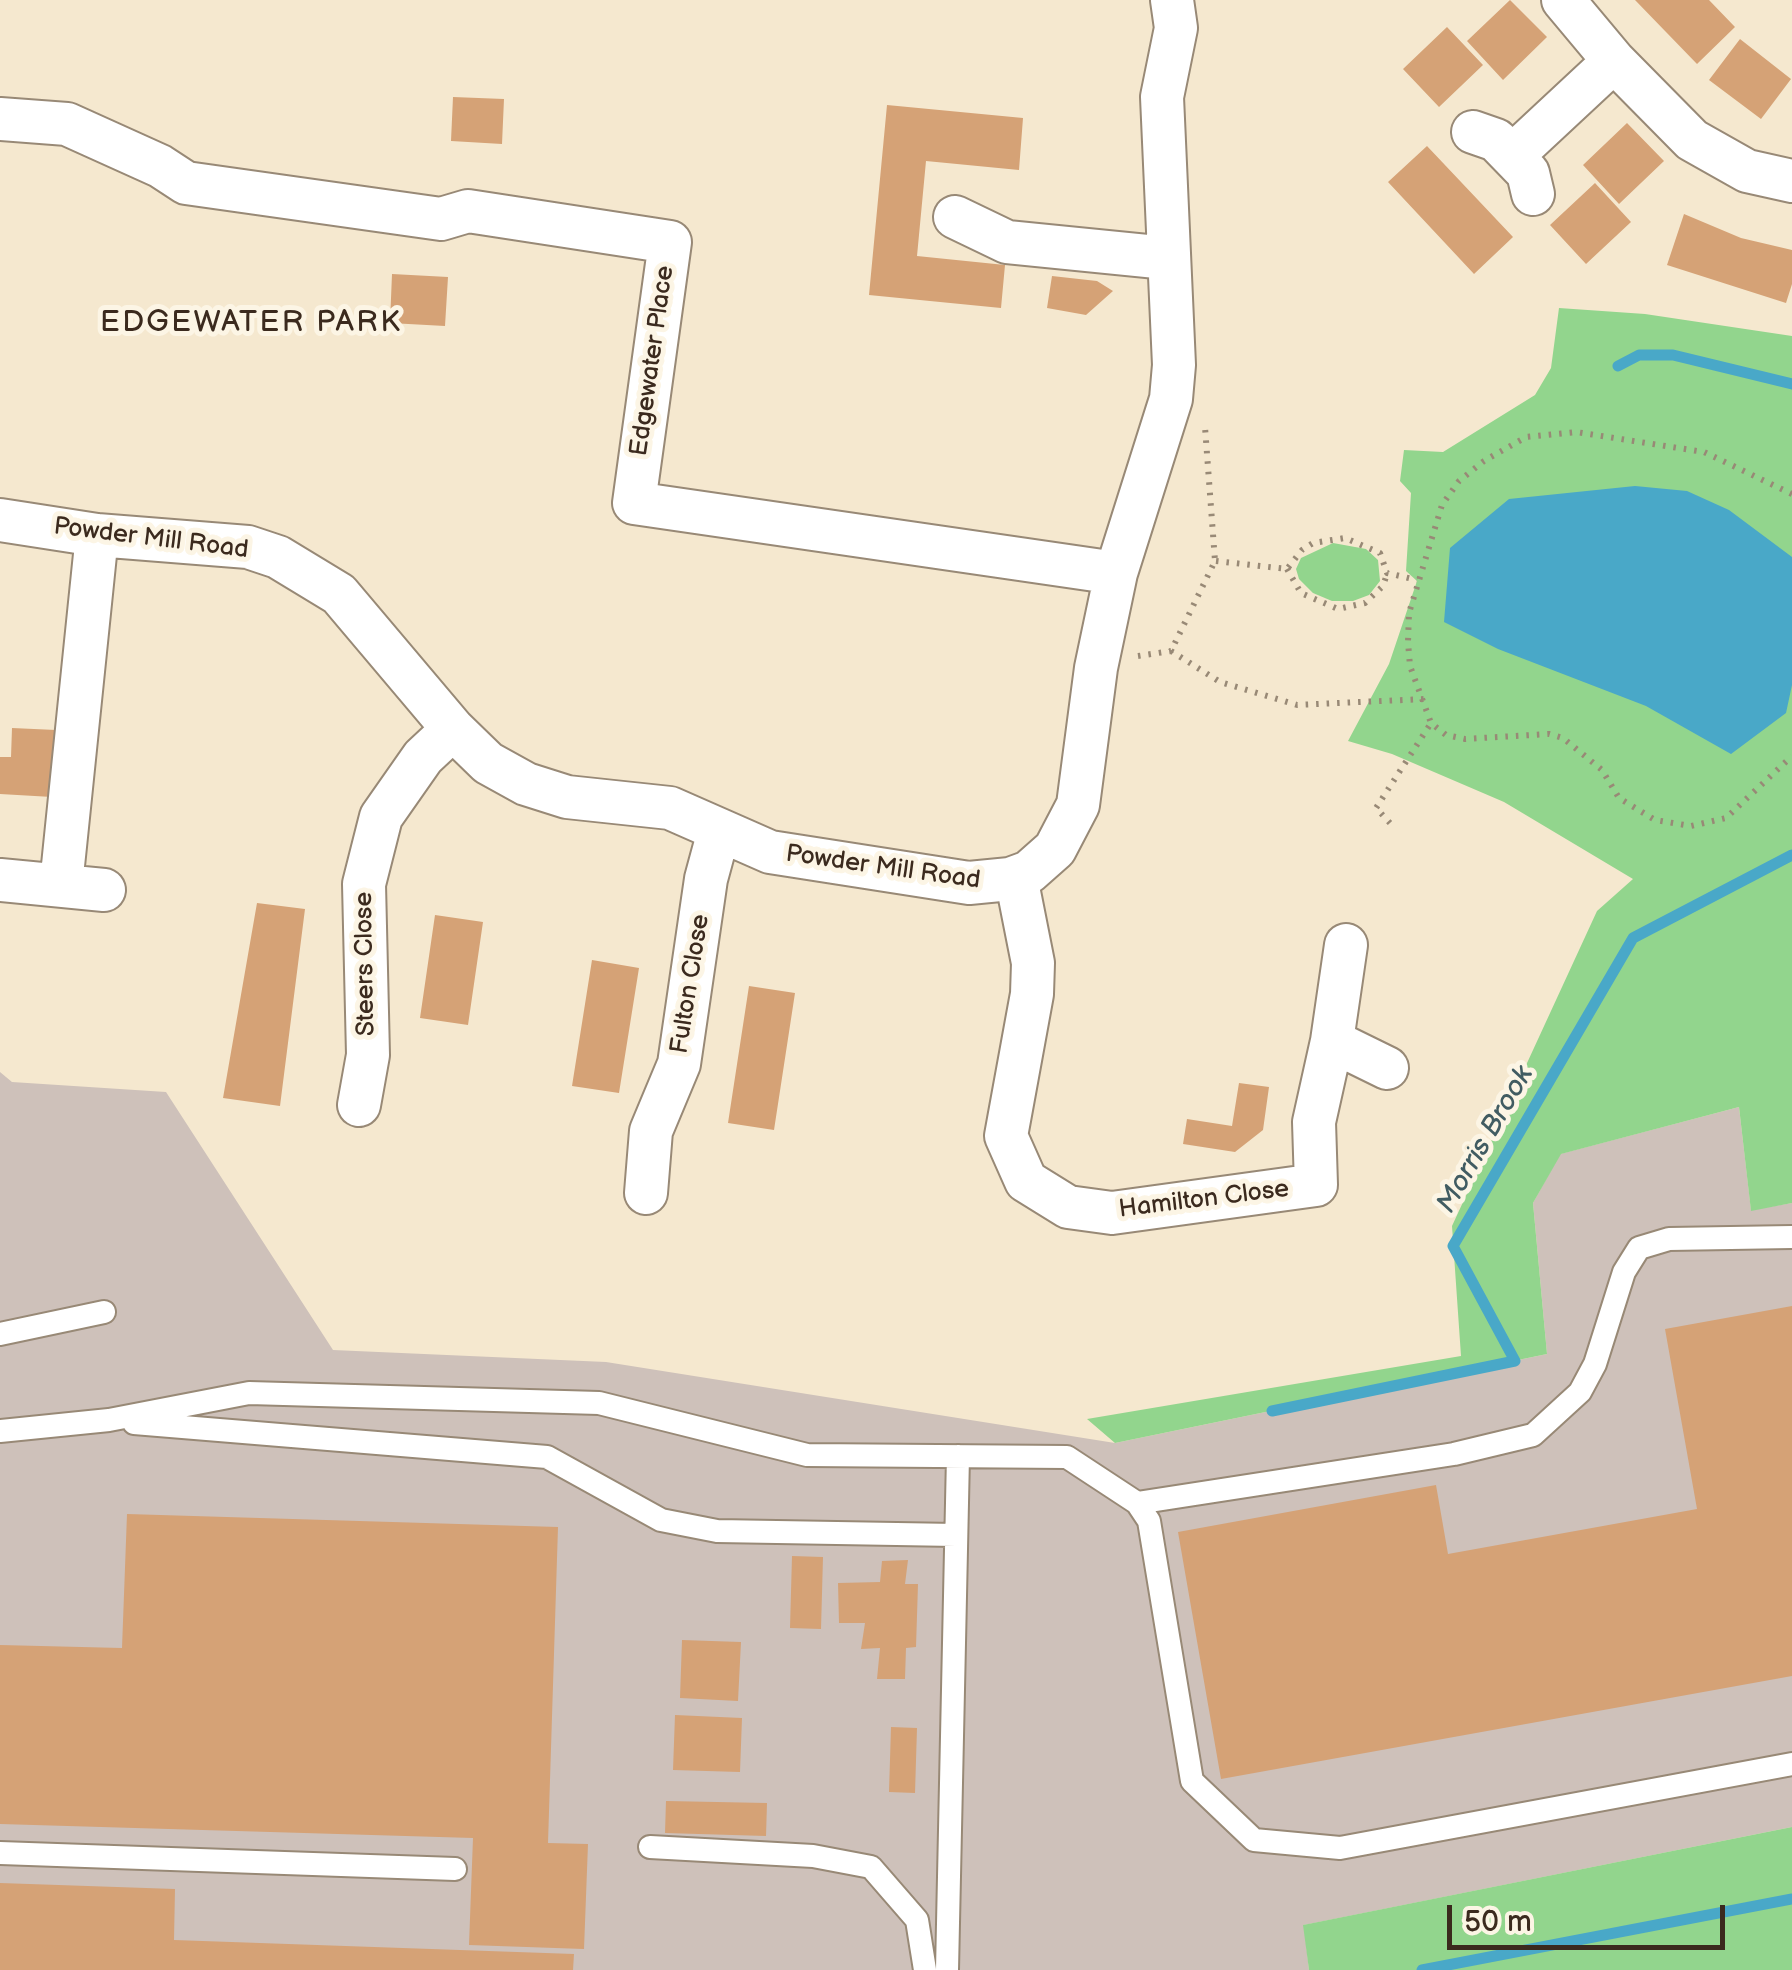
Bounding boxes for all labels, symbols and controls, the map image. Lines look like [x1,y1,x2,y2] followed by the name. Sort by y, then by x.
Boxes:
[625,264,681,458] street label: Edgewater Place
[100,305,402,341] district label: EDGEWATER PARK
[52,512,250,566] street label: Powder Mill Road
[784,840,982,896] street label: Powder Mill Road
[350,892,382,1036] street label: Steers Close
[665,912,717,1056] street label: Fulton Close
[1430,1061,1542,1219] water label: Morris Brook
[1117,1175,1291,1225] street label: Hamilton Close
[1452,1885,1730,1947] scale bar
[1464,1904,1532,1940] text: 50 m

